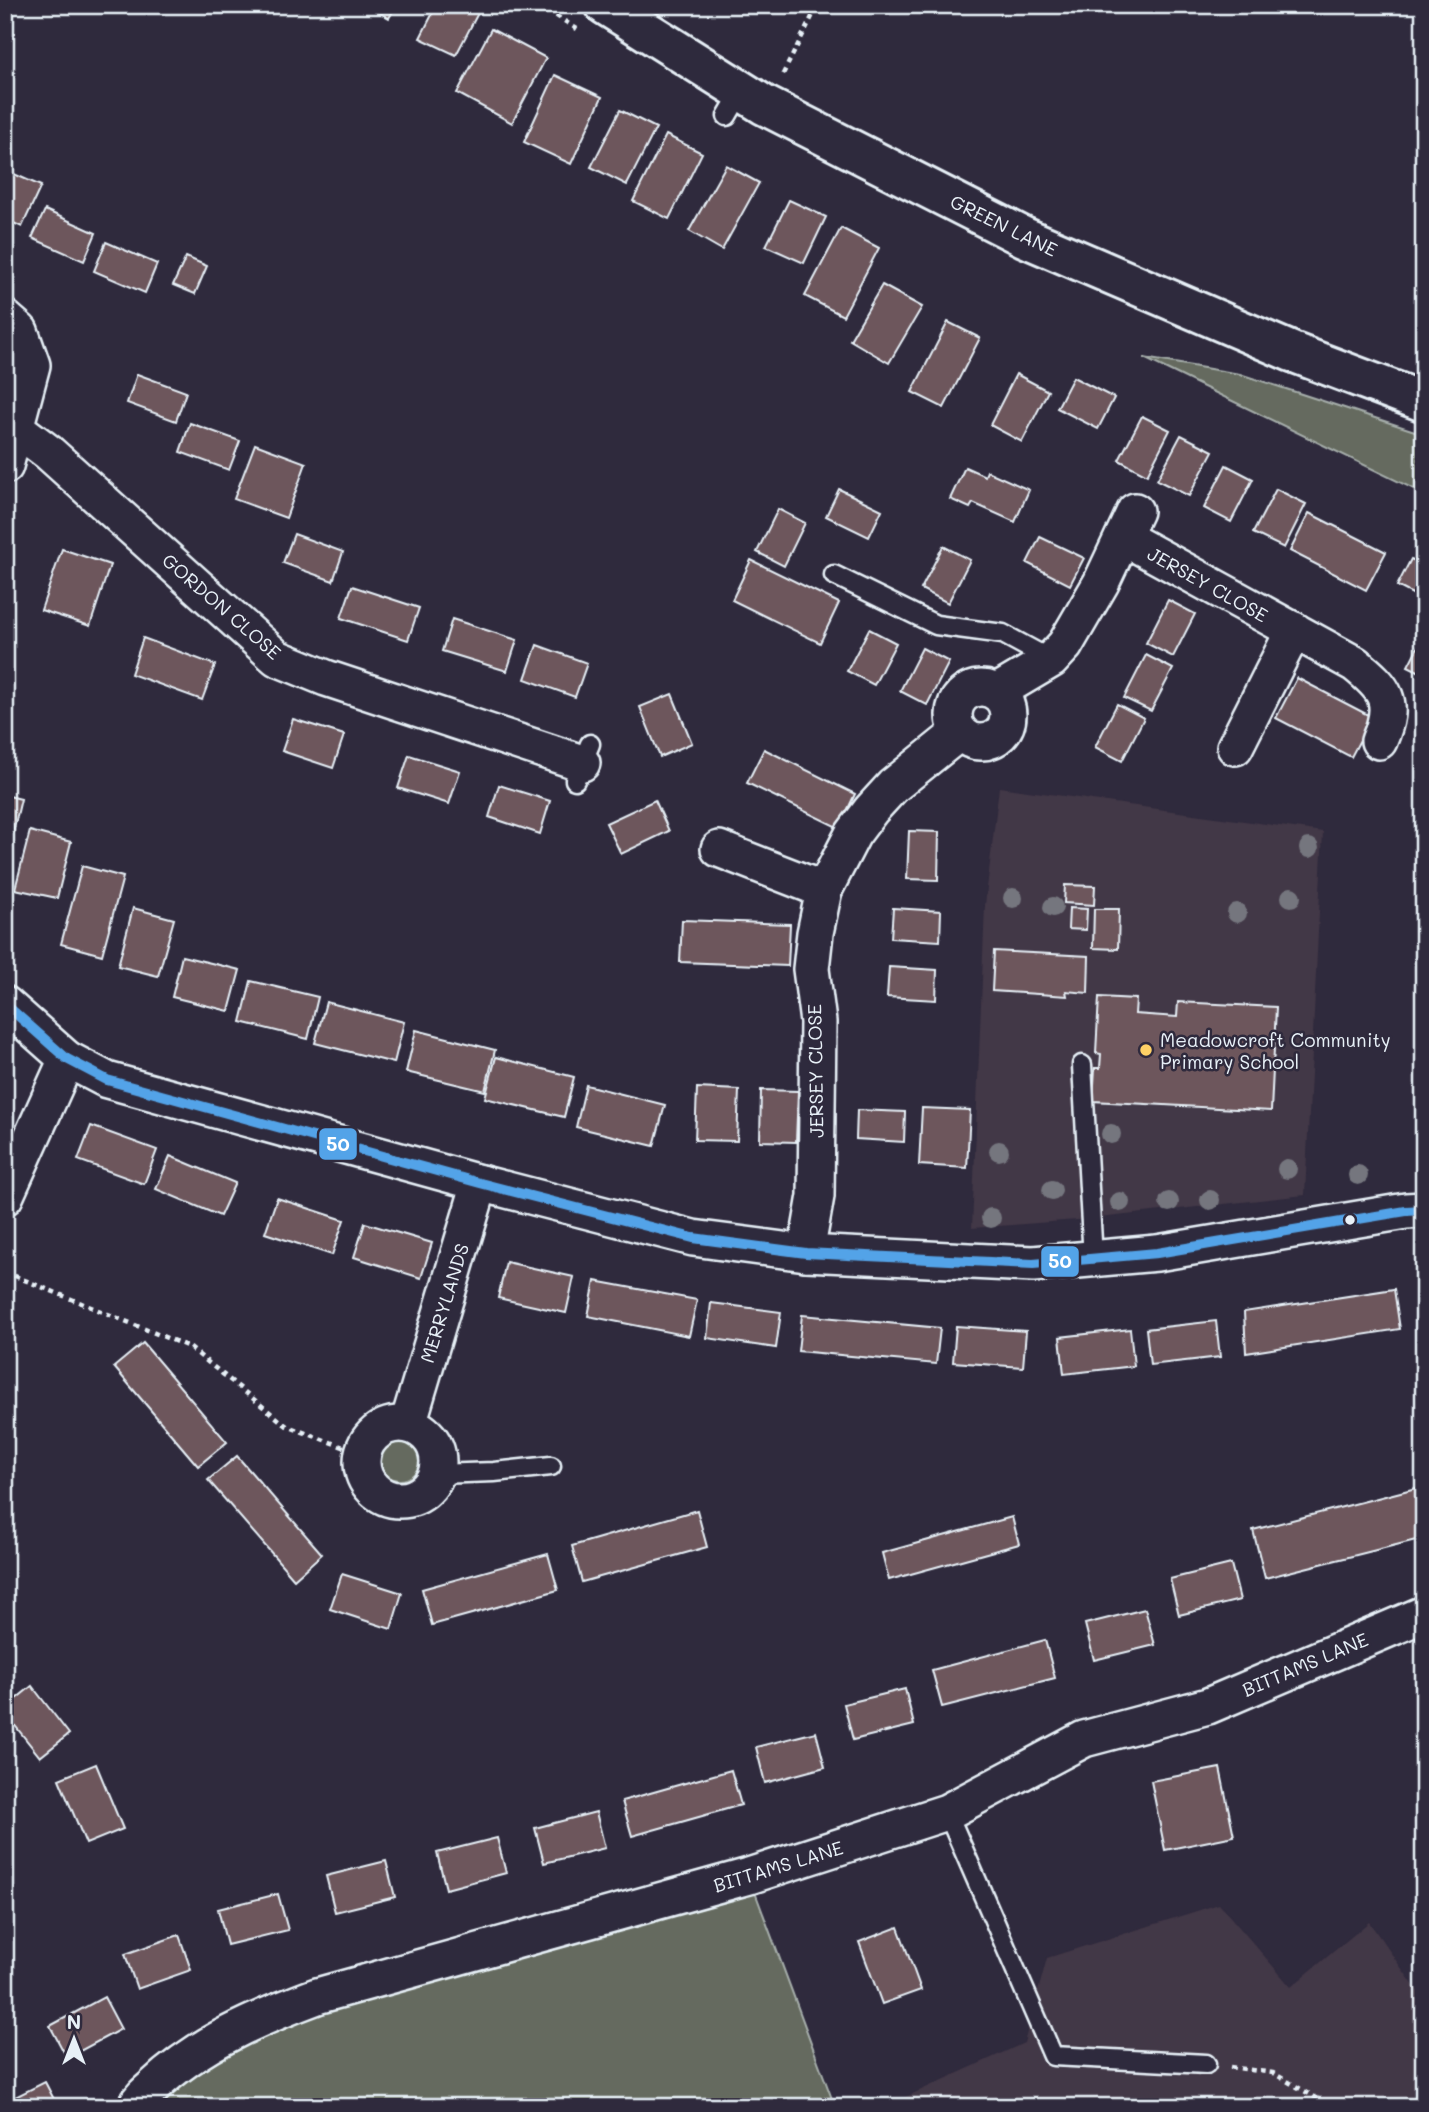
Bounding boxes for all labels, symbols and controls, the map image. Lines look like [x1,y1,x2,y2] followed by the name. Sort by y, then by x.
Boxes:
[946,188,1062,262] street label: GREEN LANE
[1143,541,1273,627] street label: JERSEY CLOSE
[157,547,287,665] street label: GORDON CLOSE
[801,1004,829,1138] street label: JERSEY CLOSE
[1160,1027,1391,1074] place label: Meadowcroft Community Primary School
[1138,1042,1154,1058] marker: Meadowcroft Community Primary School
[318,1127,358,1161] line badge: 50
[326,1131,350,1156] text: 50
[1343,1213,1357,1227] unlabelled marker
[414,1240,474,1366] street label: MERRYLANDS
[1040,1245,1080,1278] line badge: 50
[1048,1248,1072,1273] text: 50
[1238,1626,1372,1702] street label: BITTAMS LANE
[710,1834,846,1898] street label: BITTAMS LANE
[38,2004,108,2074] north arrow
[67,2009,81,2034] text: N

